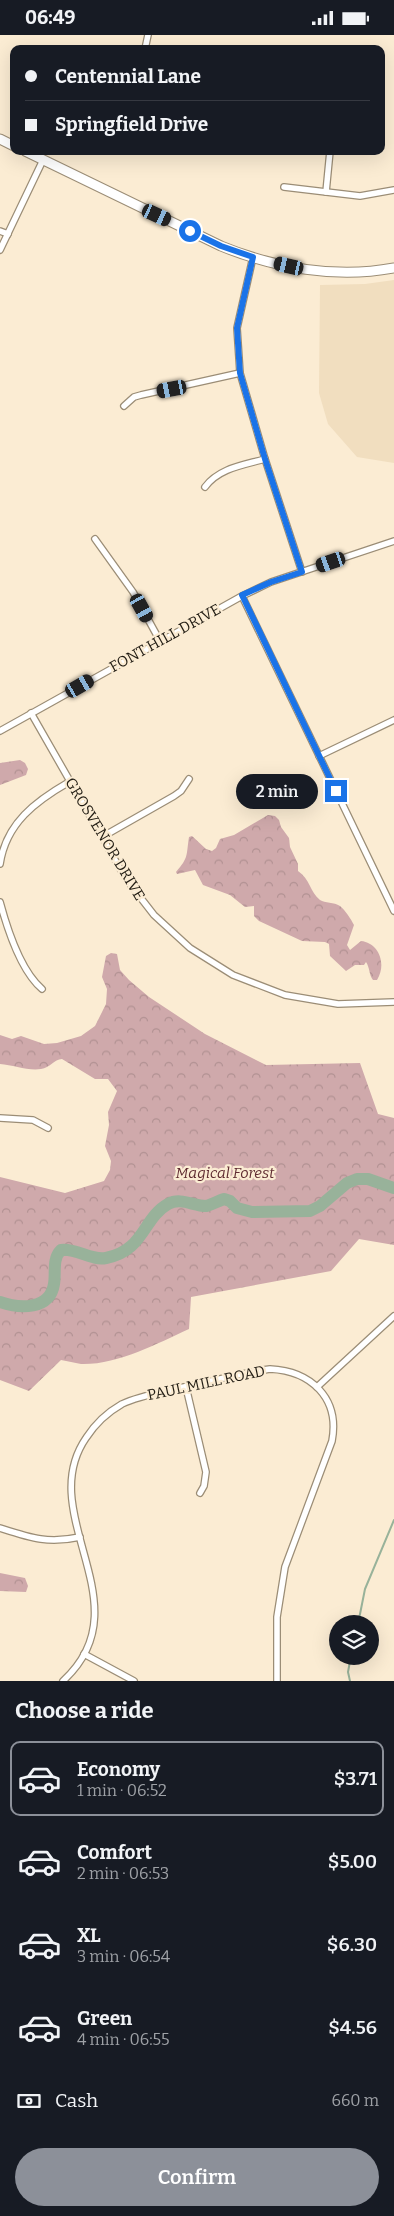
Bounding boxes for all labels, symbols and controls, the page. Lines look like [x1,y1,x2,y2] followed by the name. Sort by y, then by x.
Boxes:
[25,6,76,29] text: 06:49
[55,65,201,88] text: Centennial Lane
[55,113,208,136] text: Springfield Drive
[140,202,173,228] car
[179,220,201,242] route start
[272,255,305,277] car
[155,379,188,399] car
[314,550,347,574] car
[128,591,155,625] car
[106,600,224,676] street label: FONT HILL DRIVE
[63,672,96,700] car
[236,773,318,809] callout: 2 min
[61,774,149,904] street label: GROSVENOR DRIVE
[325,780,347,802] route end
[256,782,298,801] text: 2 min
[176,1164,275,1182] park label: Magical Forest
[145,1362,267,1404] street label: PAUL MILL ROAD
[329,1615,379,1665] map controls
[329,1615,379,1665] button: layers
[15,1697,154,1724] text: Choose a ride
[17,1756,62,1801] icon: car
[77,1758,160,1781] text: Economy
[334,1767,377,1790] text: $3.71
[77,1781,167,1800] text: 1 min · 06:52
[17,1839,62,1884] icon: car
[77,1841,152,1864] text: Comfort
[328,1850,377,1873] text: $5.00
[77,1864,169,1883] text: 2 min · 06:53
[17,1922,62,1967] icon: car
[77,1924,101,1947] text: XL
[327,1933,377,1956] text: $6.30
[77,1947,170,1966] text: 3 min · 06:54
[17,2005,62,2050] icon: car
[77,2007,132,2030] text: Green
[328,2016,377,2039] text: $4.56
[77,2030,170,2049] text: 4 min · 06:55
[15,2087,43,2115] icon: cash
[55,2089,98,2112] text: Cash
[331,2091,379,2110] text: 660 m
[15,2148,379,2206] button: Confirm

